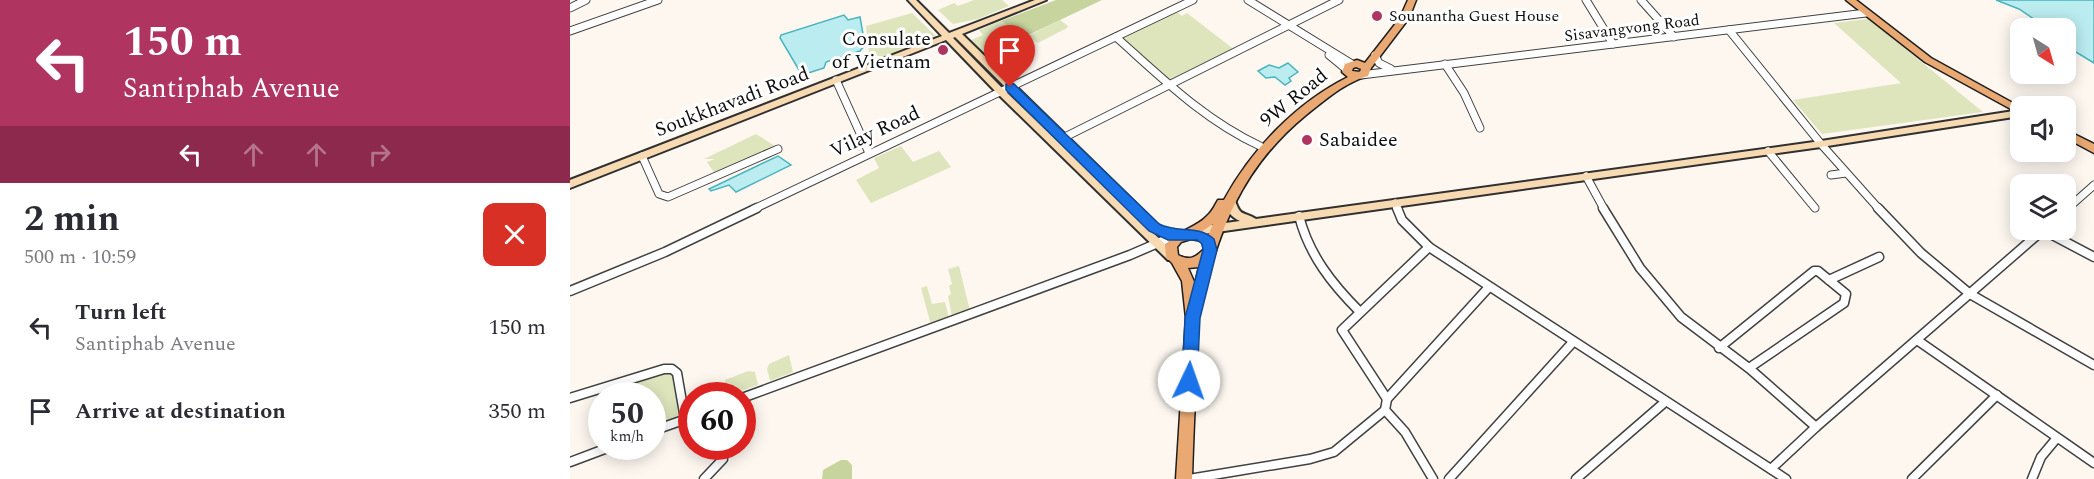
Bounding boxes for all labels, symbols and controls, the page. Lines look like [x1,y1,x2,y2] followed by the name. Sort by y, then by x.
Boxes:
[1389,4,1559,28] place label: Sounantha Guest House
[1563,8,1701,48] street label: Sisavangvong Road
[1370,9,1384,23] marker: Sounantha Guest House
[123,11,242,74] text: 150 m
[2010,18,2076,84] north arrow
[2010,18,2076,240] map controls
[24,24,102,102] icon: left
[832,24,931,77] place label: Consulate of Vietnam
[984,25,1035,87] pin
[993,34,1026,67] icon: arrive
[936,43,950,57] marker: Consulate of Vietnam
[650,59,814,145] street label: Soukkhavadi Road
[1254,61,1334,135] street label: 9W Road
[123,68,340,110] text: Santiphab Avenue
[2010,96,2076,162] button: sound
[825,98,925,166] street label: Vilay Road
[1319,125,1398,155] place label: Sabaidee
[1300,133,1314,147] marker: Sabaidee
[174,138,207,171] icon: left
[237,138,270,171] icon: ahead
[300,138,333,171] icon: ahead
[363,138,396,171] icon: right
[2010,174,2076,240] button: layers
[24,192,120,247] text: 2 min
[483,203,546,266] button: close
[24,242,136,272] text: 500 m · 10:59
[75,296,167,329] text: Turn left
[24,311,57,344] icon: left
[489,311,546,344] text: 150 m
[75,329,236,359] text: Santiphab Avenue
[1157,349,1221,413] position arrow
[678,382,756,460] speed limit sign: 60
[610,391,644,437] text: 50
[24,395,57,428] icon: arrive
[75,395,286,428] text: Arrive at destination
[489,395,546,428] text: 350 m
[610,425,644,448] text: km/h

